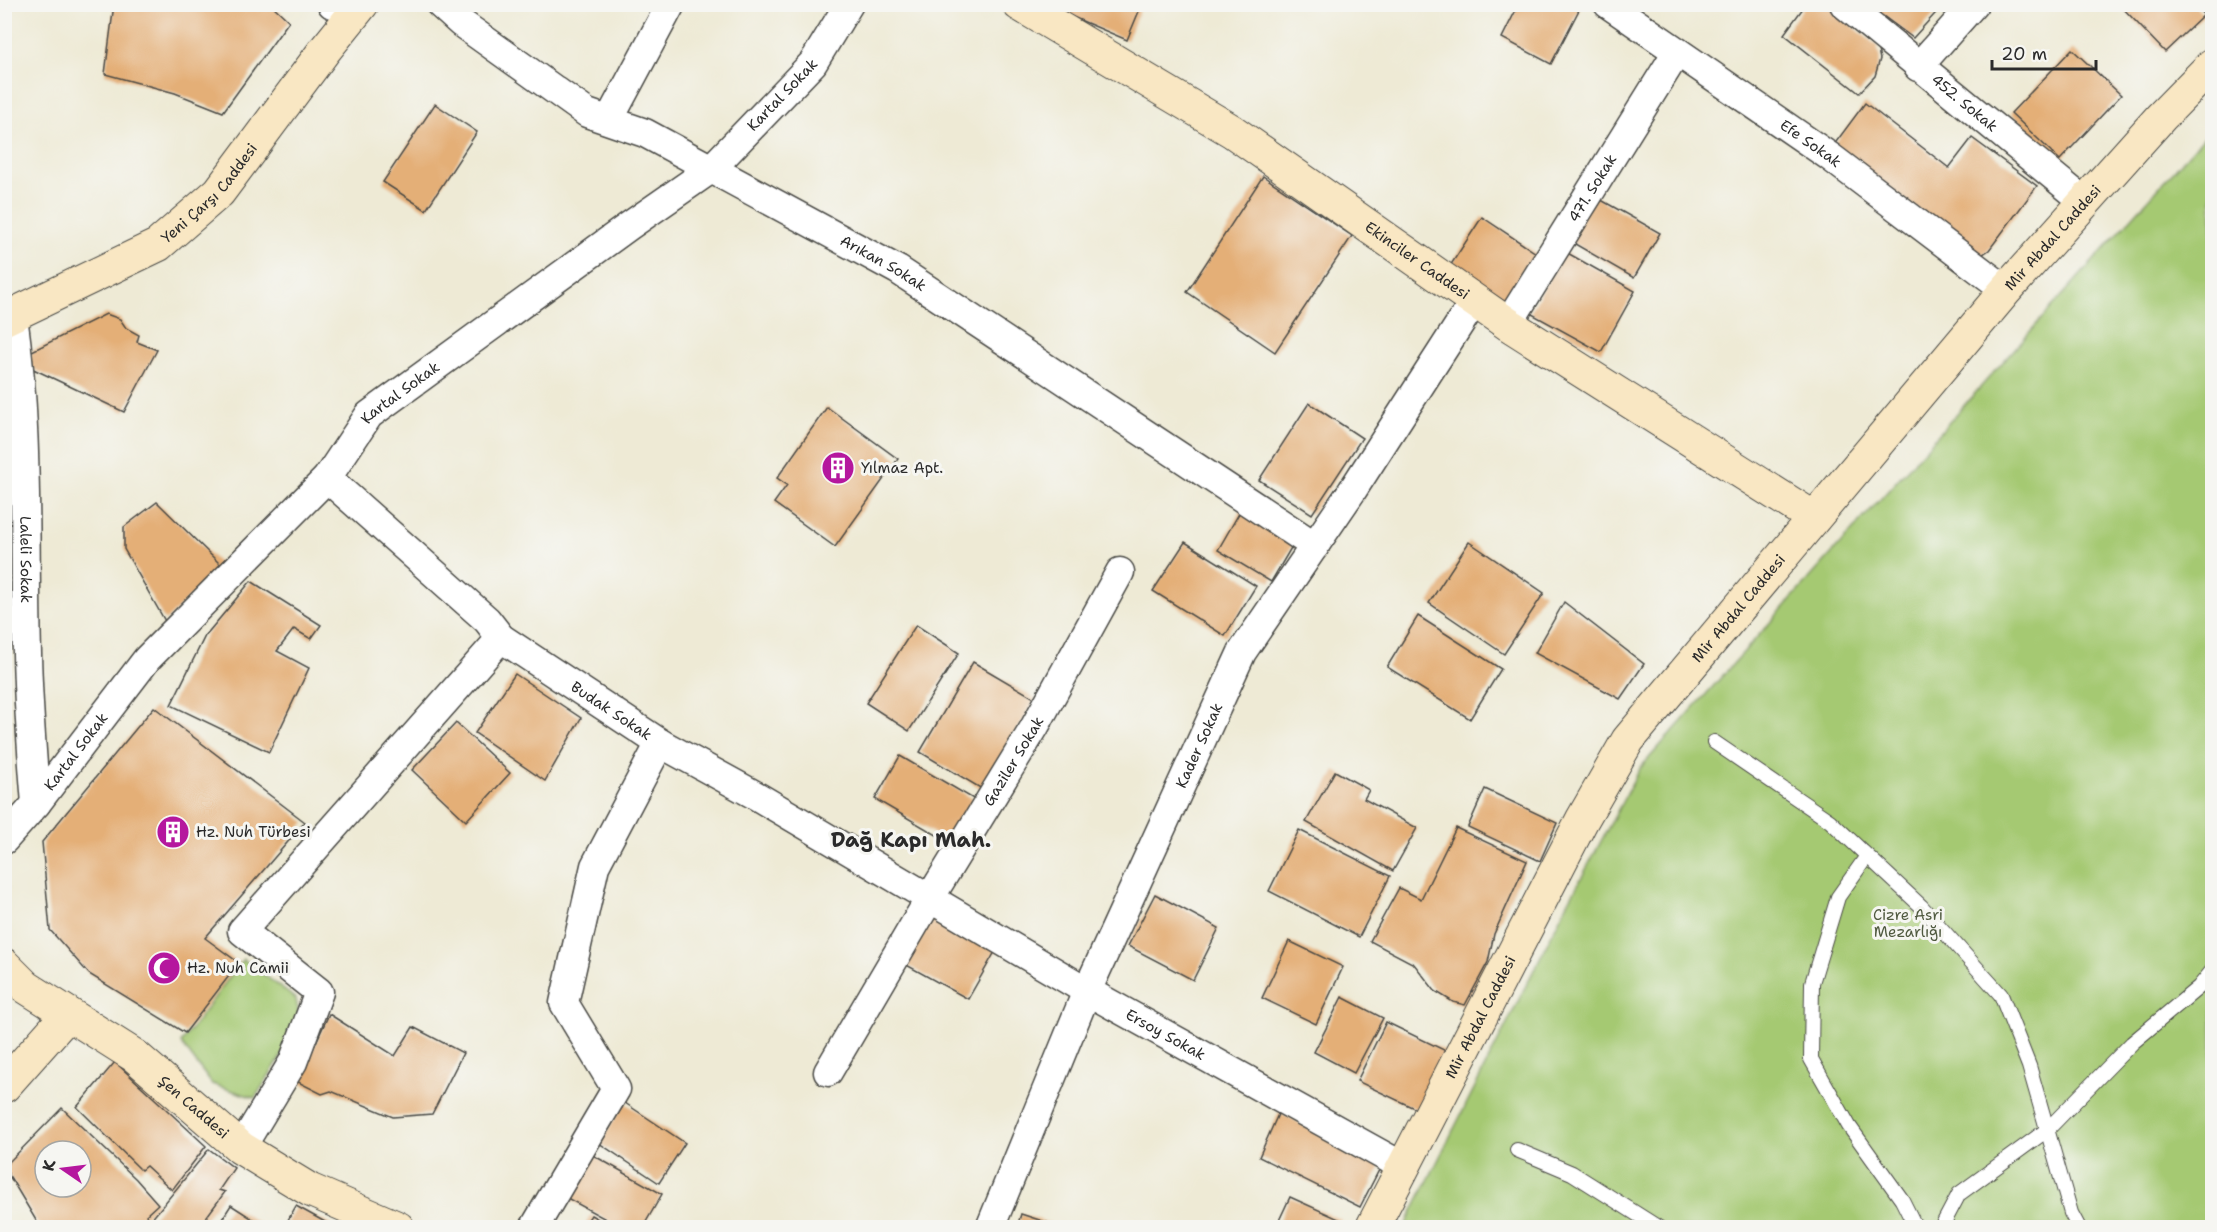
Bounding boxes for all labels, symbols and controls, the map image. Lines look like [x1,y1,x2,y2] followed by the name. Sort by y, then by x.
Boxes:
[1992,33,2096,71] scale bar
[2001,42,2047,66] text: 20 m
[743,54,822,135] street label: Kartal Sokak
[1927,70,2002,136] street label: 452. Sokak
[1776,115,1846,172] street label: Efe Sokak
[157,139,262,248] street label: Yeni Çarşı Caddesi
[1564,150,1621,226] street label: 471. Sokak
[2000,181,2105,295] street label: Mir Abdal Caddesi
[1361,217,1474,304] street label: Ekinciler Caddesi
[837,231,930,296] street label: Arıkan Sokak
[356,357,444,428] street label: Kartal Sokak
[820,450,856,486] building icon: Yılmaz Apt.
[861,458,943,478] place label: Yılmaz Apt.
[15,516,36,603] street label: Laleli Sokak
[1687,550,1790,667] street label: Mir Abdal Caddesi
[567,677,656,745] street label: Budak Sokak
[1171,700,1227,791] street label: Kader Sokak
[40,709,112,795] street label: Kartal Sokak
[979,713,1048,810] street label: Gaziler Sokak
[155,814,191,850] building icon: Hz. Nuh Türbesi
[196,822,311,842] place label: Hz. Nuh Türbesi
[831,826,991,854] district label: Dağ Kapı Mah.
[1873,905,1943,942] park label: Cizre Asri Mezarlığı
[146,950,182,986] mosque icon: Hz. Nuh Camii
[1441,952,1520,1082] street label: Mir Abdal Caddesi
[187,958,289,978] place label: Hz. Nuh Camii
[1122,1004,1209,1065] street label: Ersoy Sokak
[154,1071,233,1143] street label: Şen Caddesi
[33,1139,93,1199] north arrow
[37,1158,60,1173] text: K

